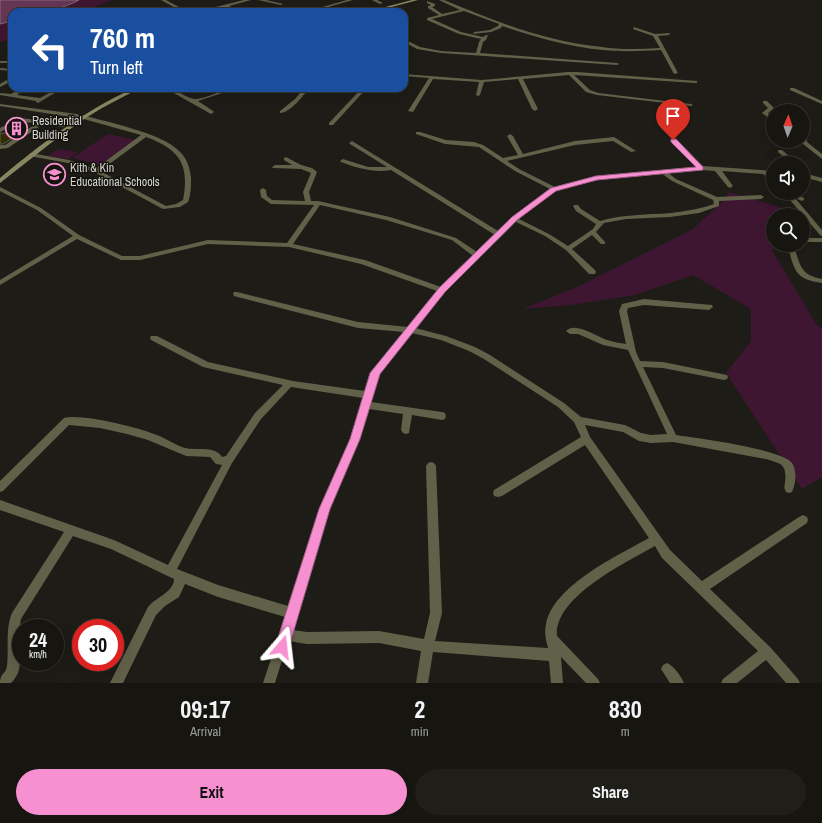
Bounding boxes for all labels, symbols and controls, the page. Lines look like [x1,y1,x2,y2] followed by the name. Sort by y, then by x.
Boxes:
[90,19,155,57] text: 760 m
[24,24,76,76] icon: left
[90,55,143,80] text: Turn left
[656,99,690,140] pin
[766,104,810,148] north arrow
[766,104,810,252] map controls
[662,105,684,127] icon: arrive
[32,113,82,143] place label: Residential Building
[4,115,30,141] building icon: Residential Building
[766,156,810,200] button: sound
[70,160,160,190] place label: Kith & Kin Educational Schools
[42,162,68,188] school or university icon: Kith & Kin Educational Schools
[766,208,810,252] button: search
[72,619,124,671] speed limit sign: 30
[29,626,47,653] text: 24
[261,626,303,668] position arrow
[29,648,47,661] text: km/h
[180,693,231,725] text: 09:17
[414,693,425,725] text: 2
[609,693,642,725] text: 830
[190,723,221,740] text: Arrival
[411,723,429,740] text: min
[621,723,630,740] text: m
[16,769,407,815] button: Exit
[415,769,806,815] button: Share

